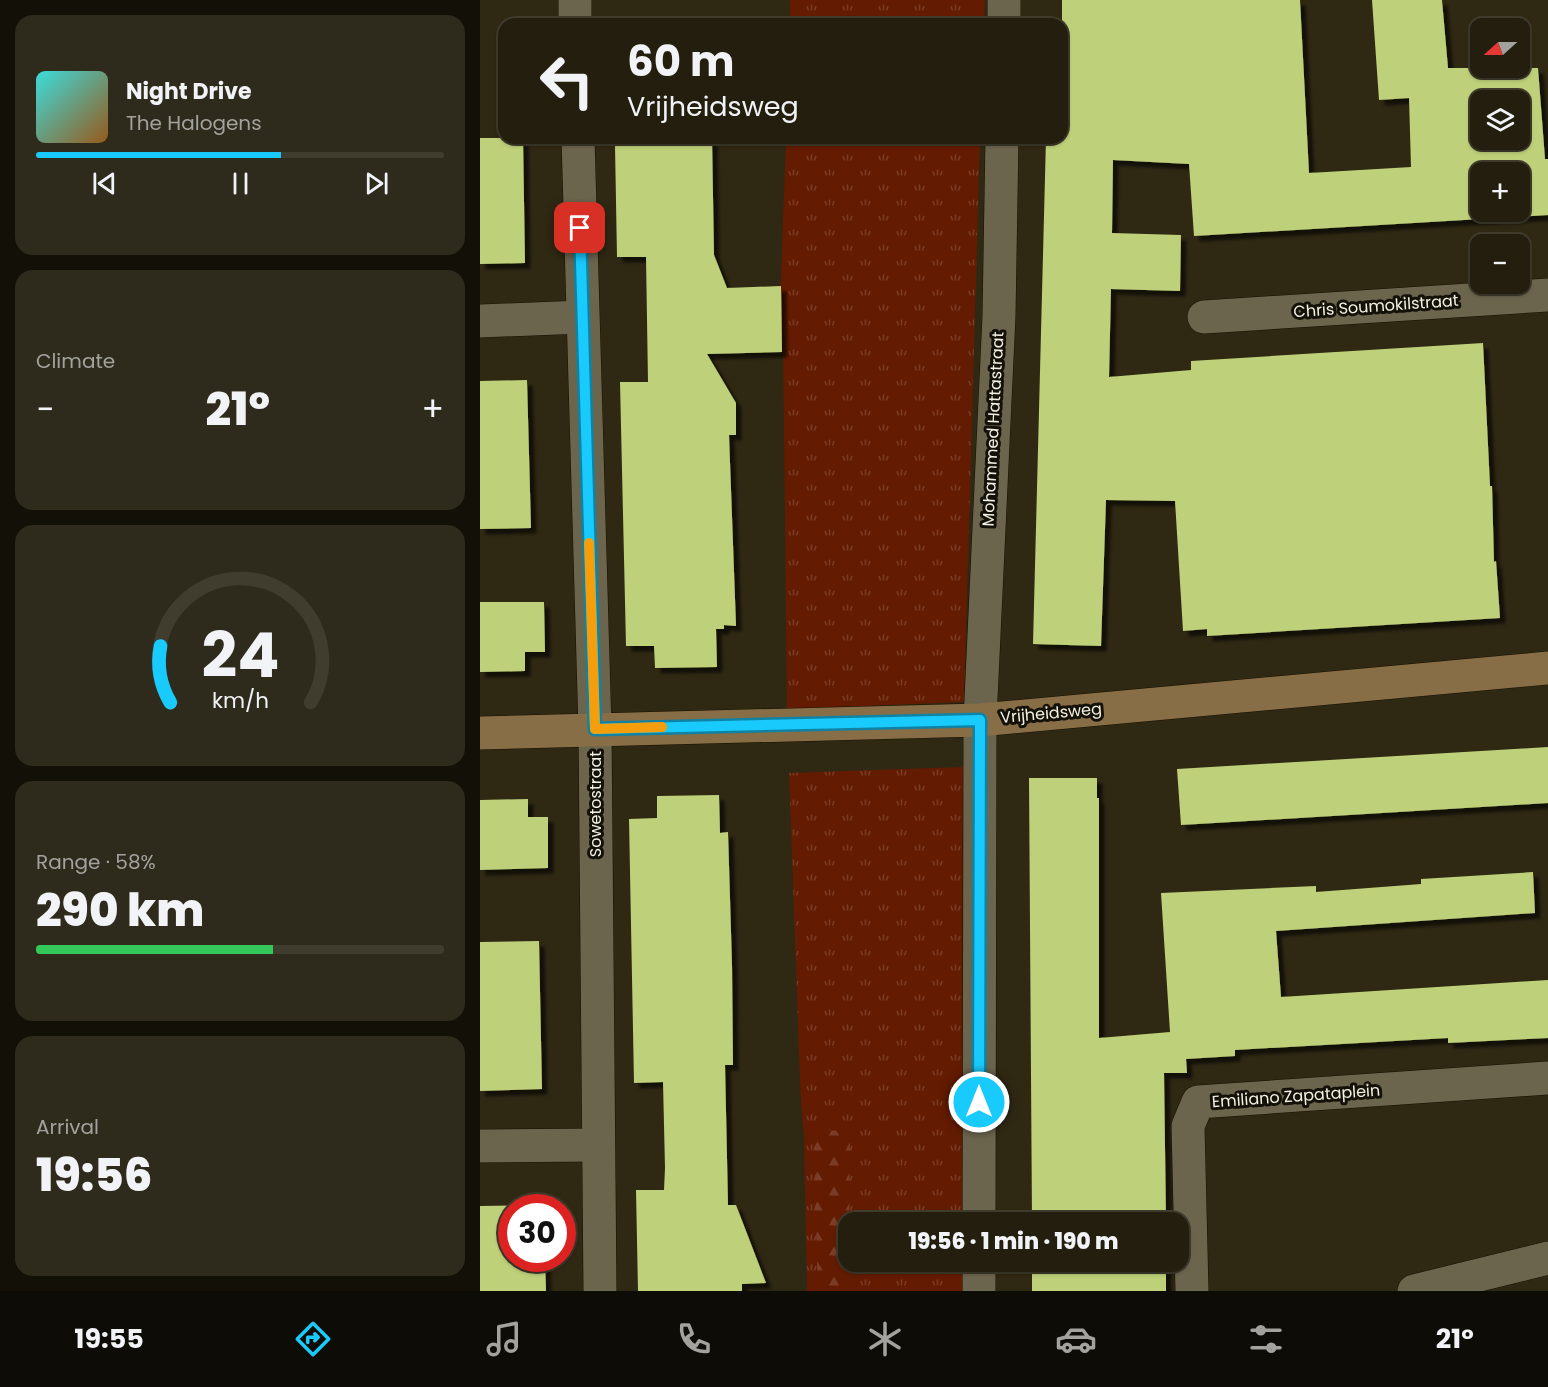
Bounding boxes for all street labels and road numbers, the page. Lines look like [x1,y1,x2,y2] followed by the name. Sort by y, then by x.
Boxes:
[1293,289,1459,323] street label: Chris Soumokilstraat
[976,331,1010,527] street label: Mohammed Hattastraat
[999,697,1103,729] street label: Vrijheidsweg
[584,751,607,857] street label: Sowetostraat
[1211,1079,1381,1113] street label: Emiliano Zapataplein

